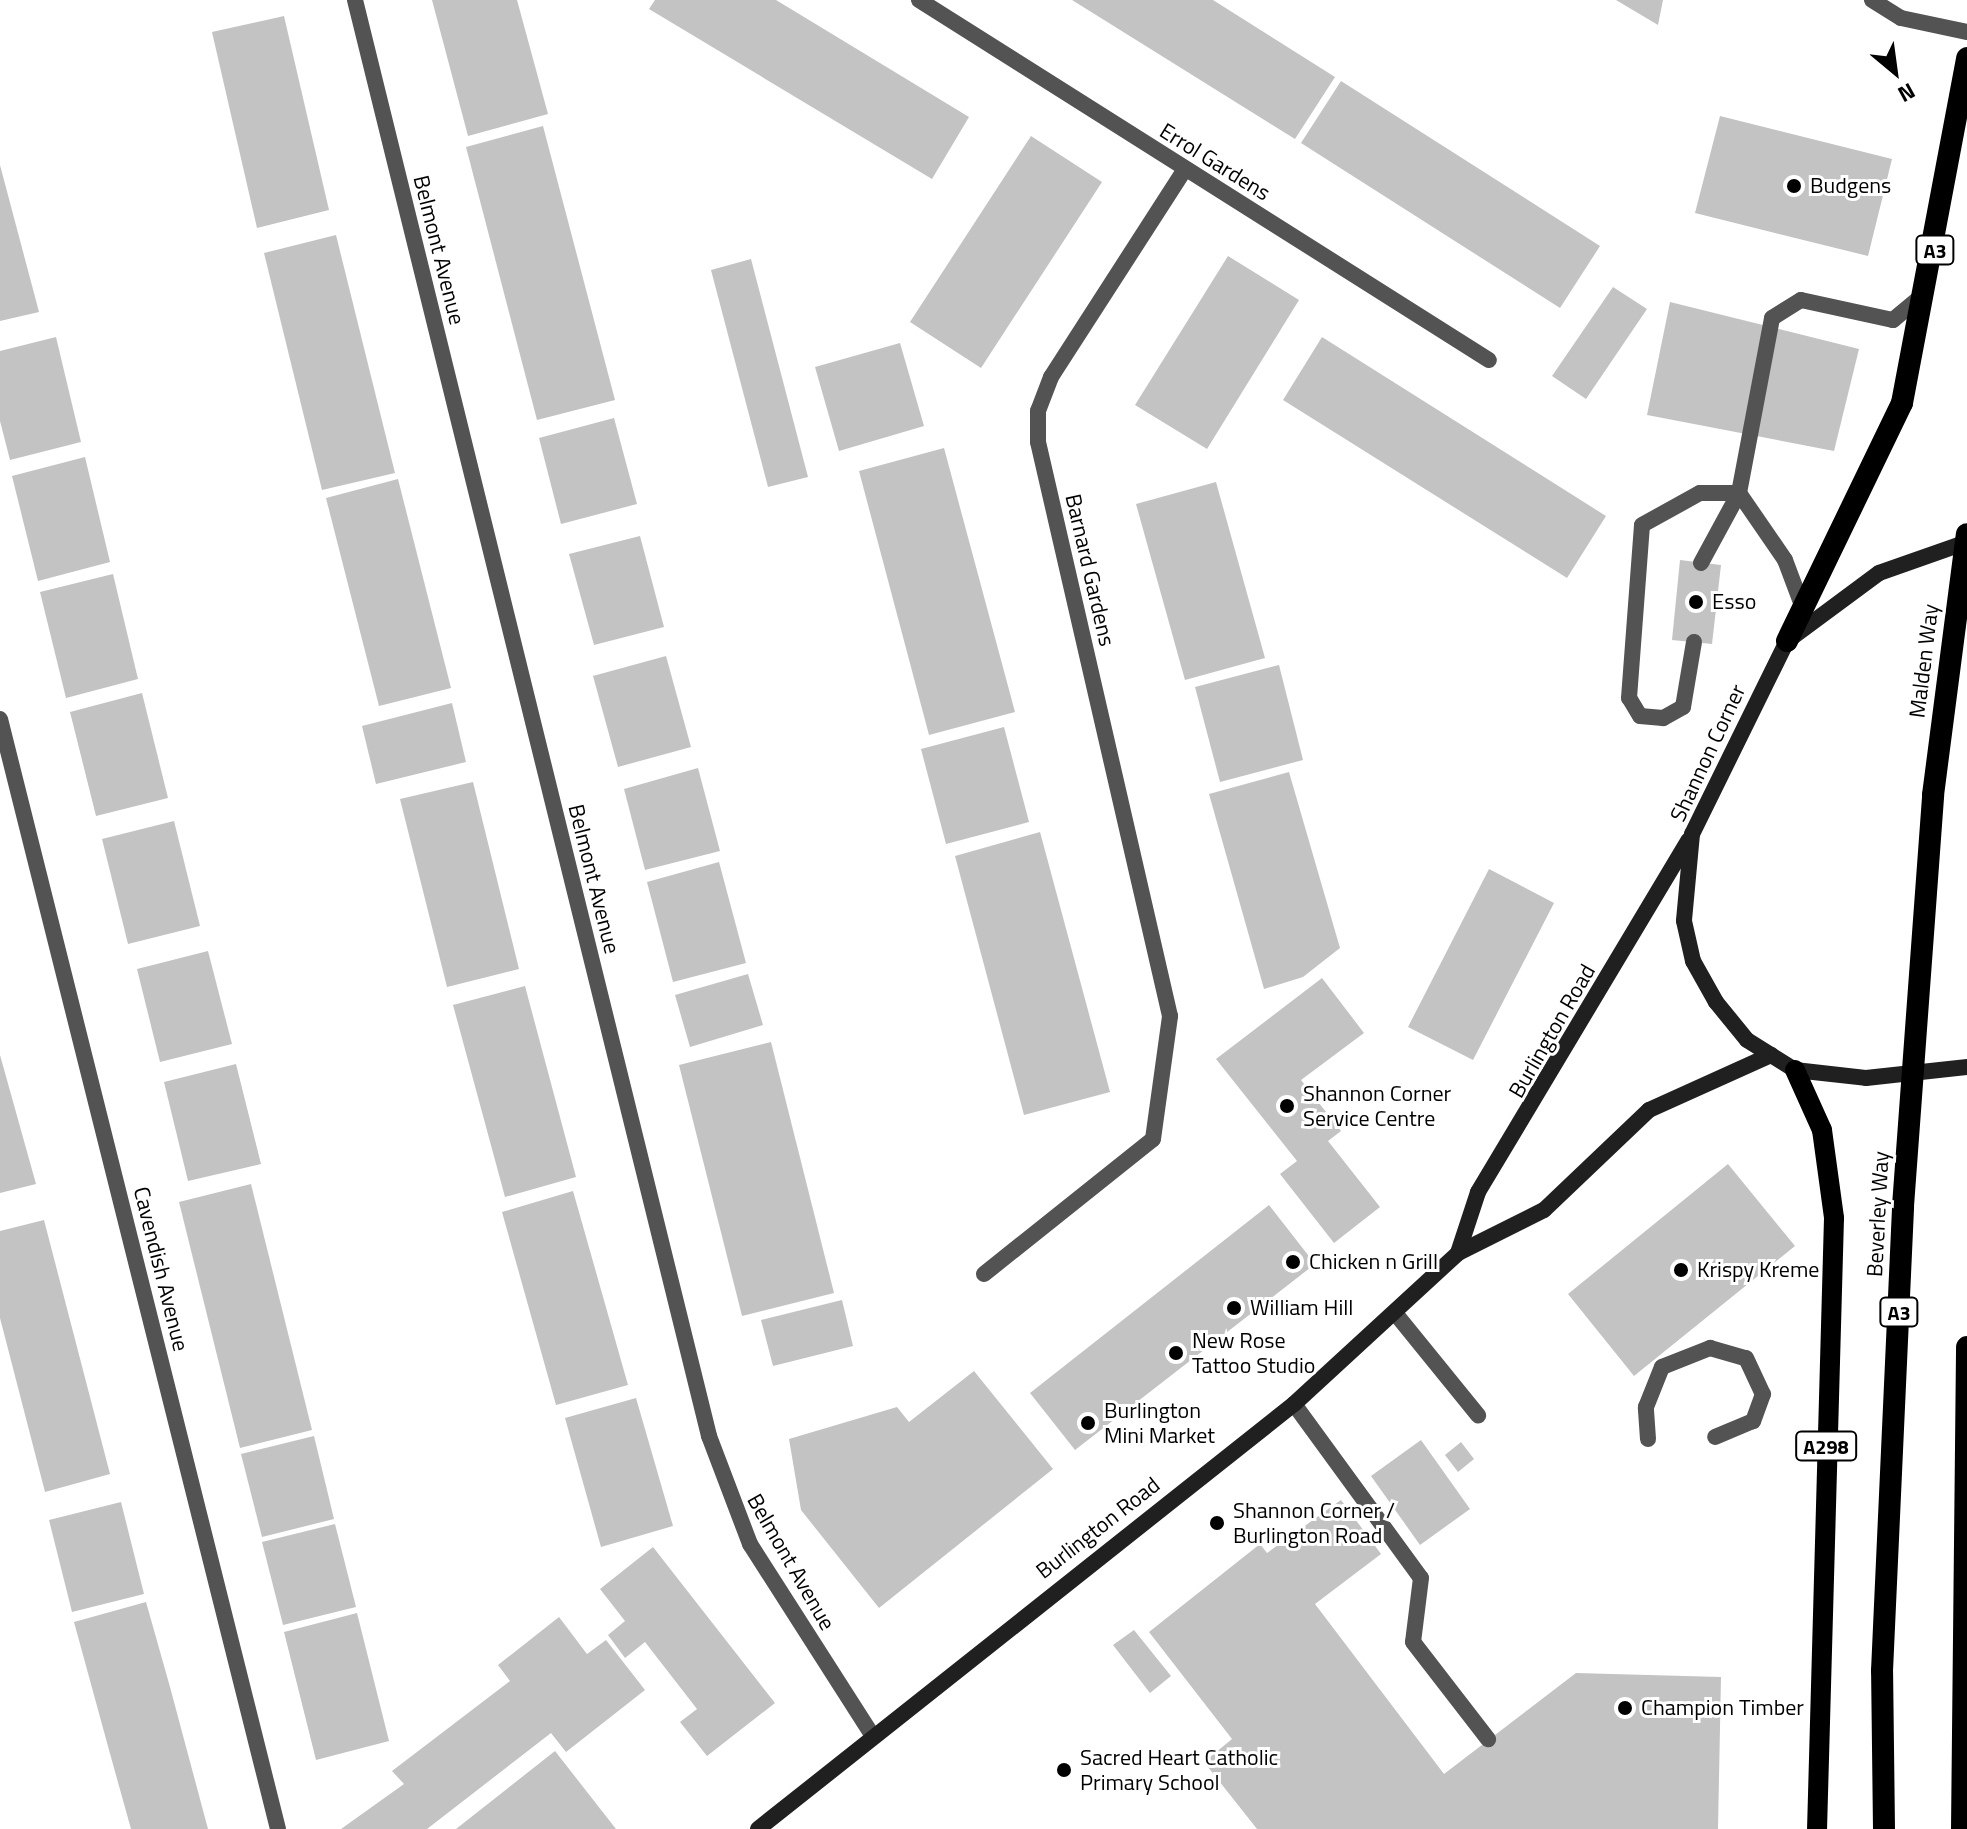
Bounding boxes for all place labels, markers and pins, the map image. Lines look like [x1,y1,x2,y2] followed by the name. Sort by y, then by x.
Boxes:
[1810,173,1891,199] place label: Budgens
[1785,177,1803,195] marker: Budgens
[1712,589,1756,615] place label: Esso
[1687,593,1705,611] marker: Esso
[1303,1080,1451,1132] place label: Shannon Corner Service Centre
[1278,1097,1296,1115] marker: Shannon Corner Service Centre
[1309,1249,1438,1275] place label: Chicken n Grill
[1284,1253,1302,1271] marker: Chicken n Grill
[1697,1257,1819,1283] place label: Krispy Kreme
[1672,1261,1690,1279] marker: Krispy Kreme
[1250,1295,1353,1321] place label: William Hill
[1225,1299,1243,1317] marker: William Hill
[1192,1327,1315,1378] place label: New Rose Tattoo Studio
[1167,1344,1185,1362] marker: New Rose Tattoo Studio
[1104,1397,1215,1448] place label: Burlington Mini Market
[1079,1414,1097,1432] marker: Burlington Mini Market
[1233,1497,1395,1548] place label: Shannon Corner / Burlington Road
[1208,1514,1226,1532] marker: Shannon Corner / Burlington Road
[1641,1695,1804,1721] place label: Champion Timber
[1616,1699,1634,1717] marker: Champion Timber
[1080,1744,1278,1796] place label: Sacred Heart Catholic Primary School
[1055,1761,1073,1779] marker: Sacred Heart Catholic Primary School

